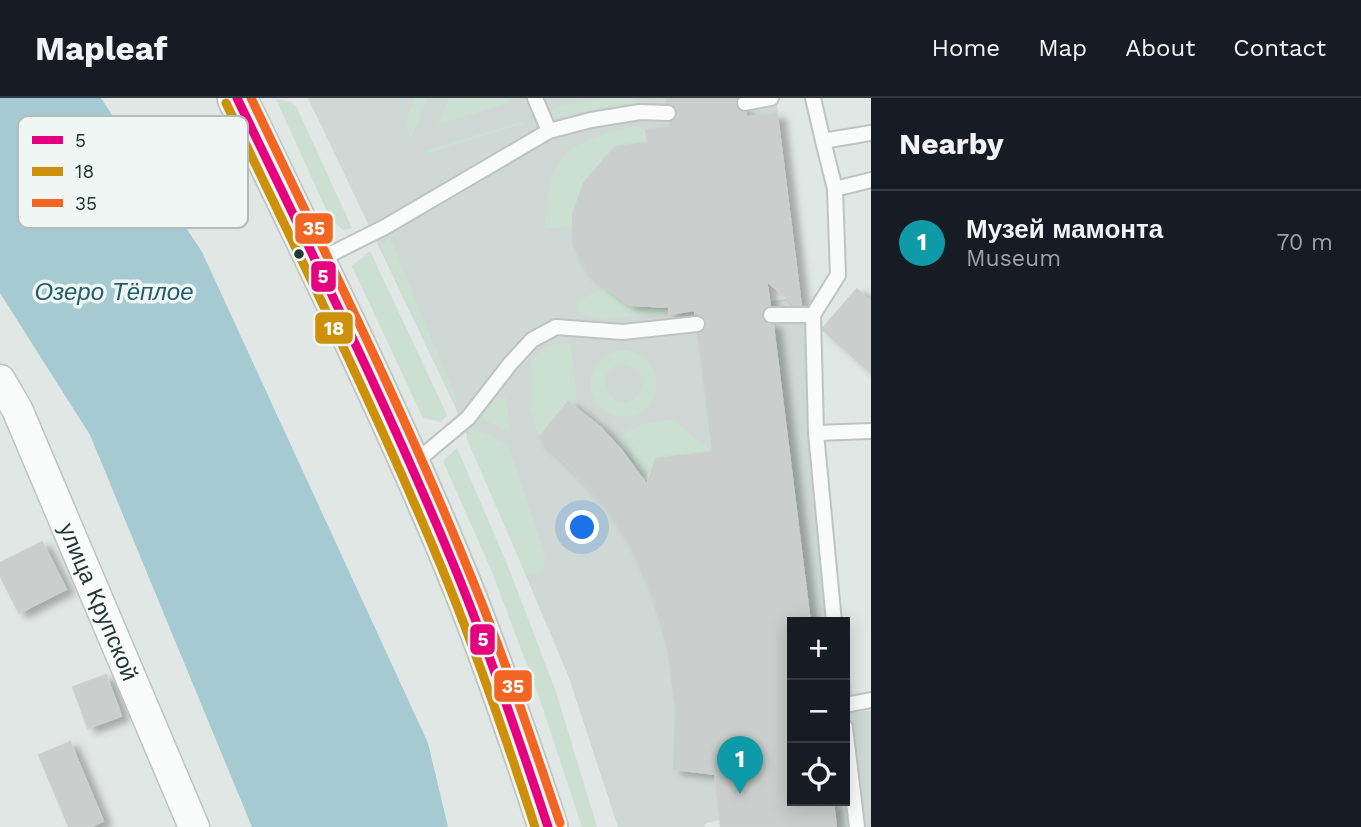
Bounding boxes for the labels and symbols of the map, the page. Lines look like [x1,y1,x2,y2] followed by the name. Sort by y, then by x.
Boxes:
[18,116,248,228] legend
[75,129,86,152] text: 5
[75,160,94,183] text: 18
[75,192,97,215] text: 35
[294,212,334,245] line badge: 35
[303,217,325,240] text: 35
[292,247,306,261] unlabelled marker
[310,260,337,293] line badge: 5
[317,265,329,288] text: 5
[34,278,194,306] water label: Озеро Тёплое
[314,311,354,345] line badge: 18
[324,317,344,340] text: 18
[565,510,599,544] your location
[53,519,144,685] street label: улица Крупской
[469,623,496,656] line badge: 5
[477,628,489,651] text: 5
[493,669,533,703] line badge: 35
[502,675,524,698] text: 35
[717,736,763,794] pin: 1

